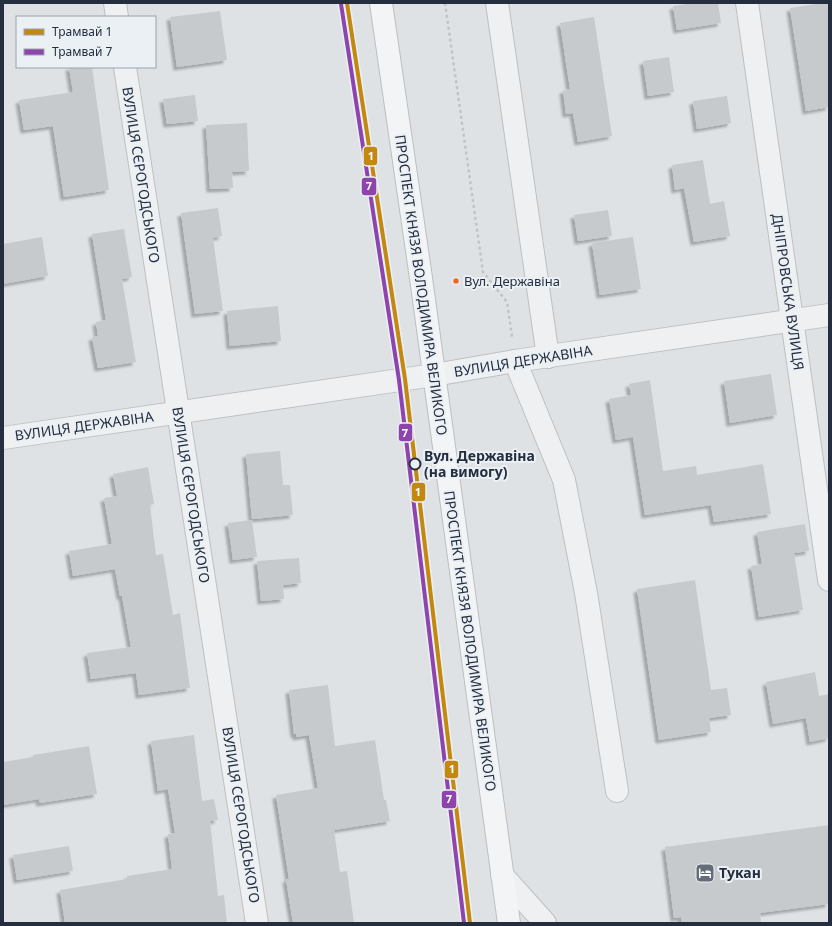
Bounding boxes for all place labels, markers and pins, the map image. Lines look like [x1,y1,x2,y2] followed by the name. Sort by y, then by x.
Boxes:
[464,272,560,290] place label: Вул. Державіна
[451,276,461,286] marker: Вул. Державіна
[424,446,535,481] place label: Вул. Державіна (на вимогу)
[408,457,422,471] marker: Вул. Державіна (на вимогу)
[694,862,716,884] hotel icon: Тукан
[719,863,761,882] place label: Тукан

